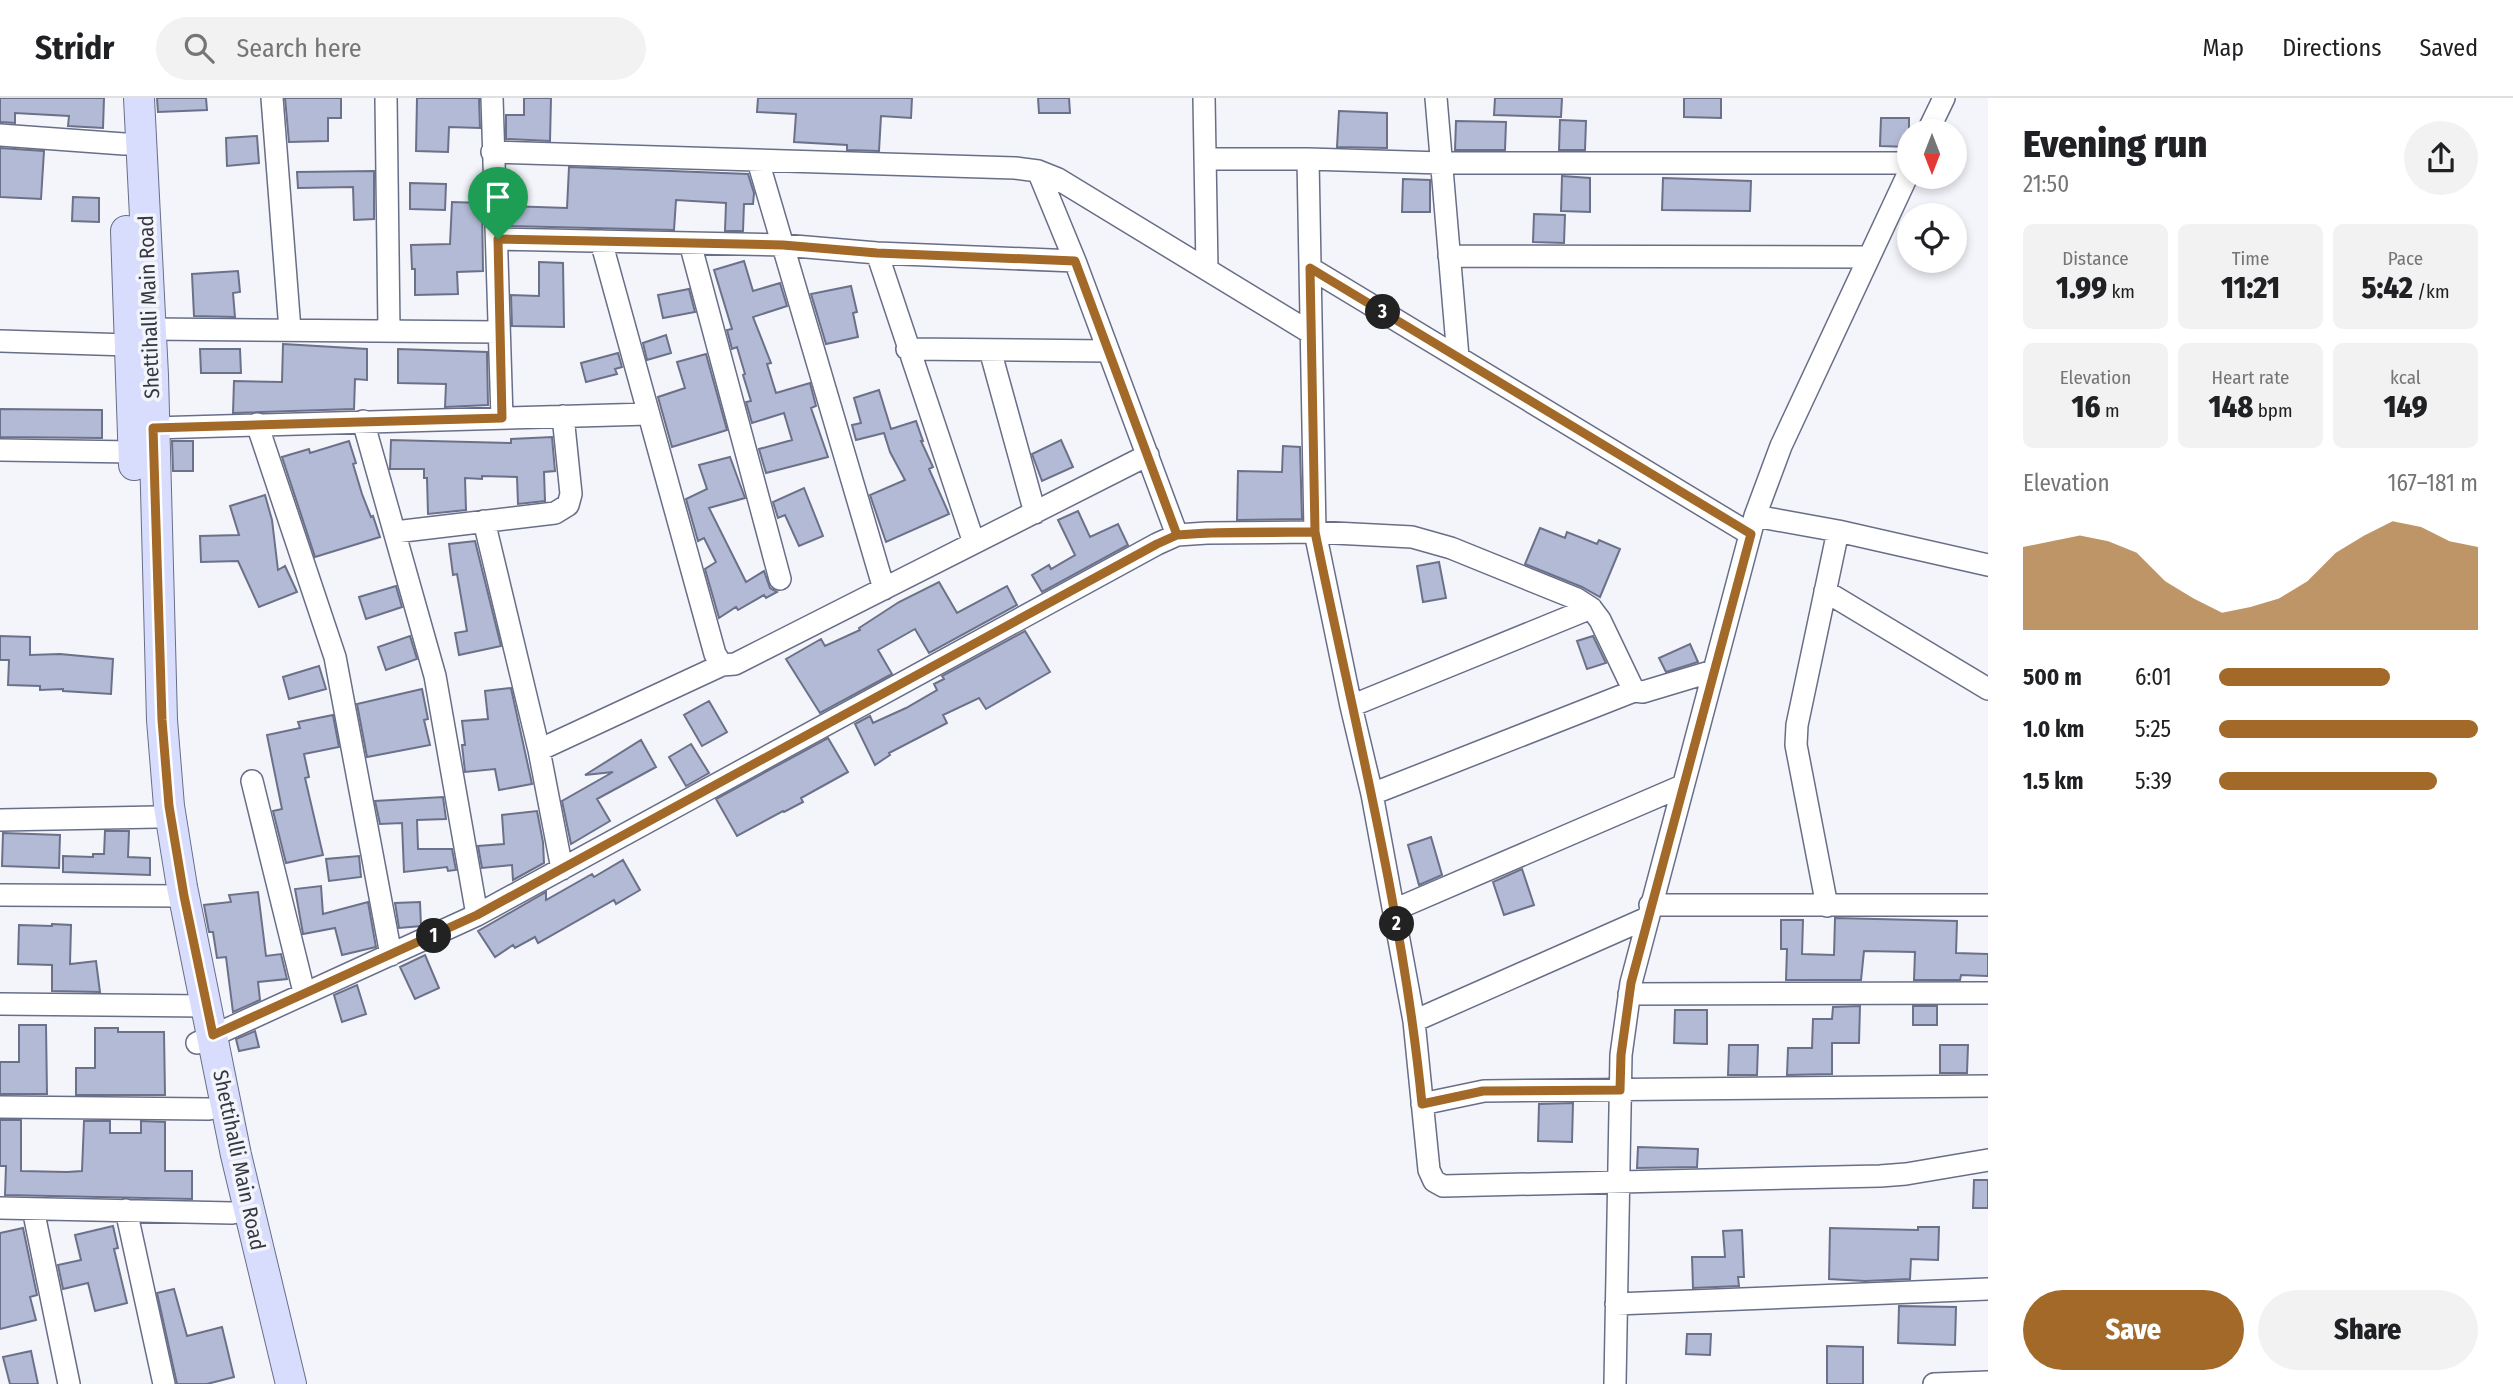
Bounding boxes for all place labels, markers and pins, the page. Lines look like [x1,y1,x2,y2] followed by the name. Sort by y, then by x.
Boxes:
[468,167,528,239] pin
[1366,294,1400,330] pin: 3
[1380,906,1414,942] pin: 2
[416,918,452,954] pin: 1

